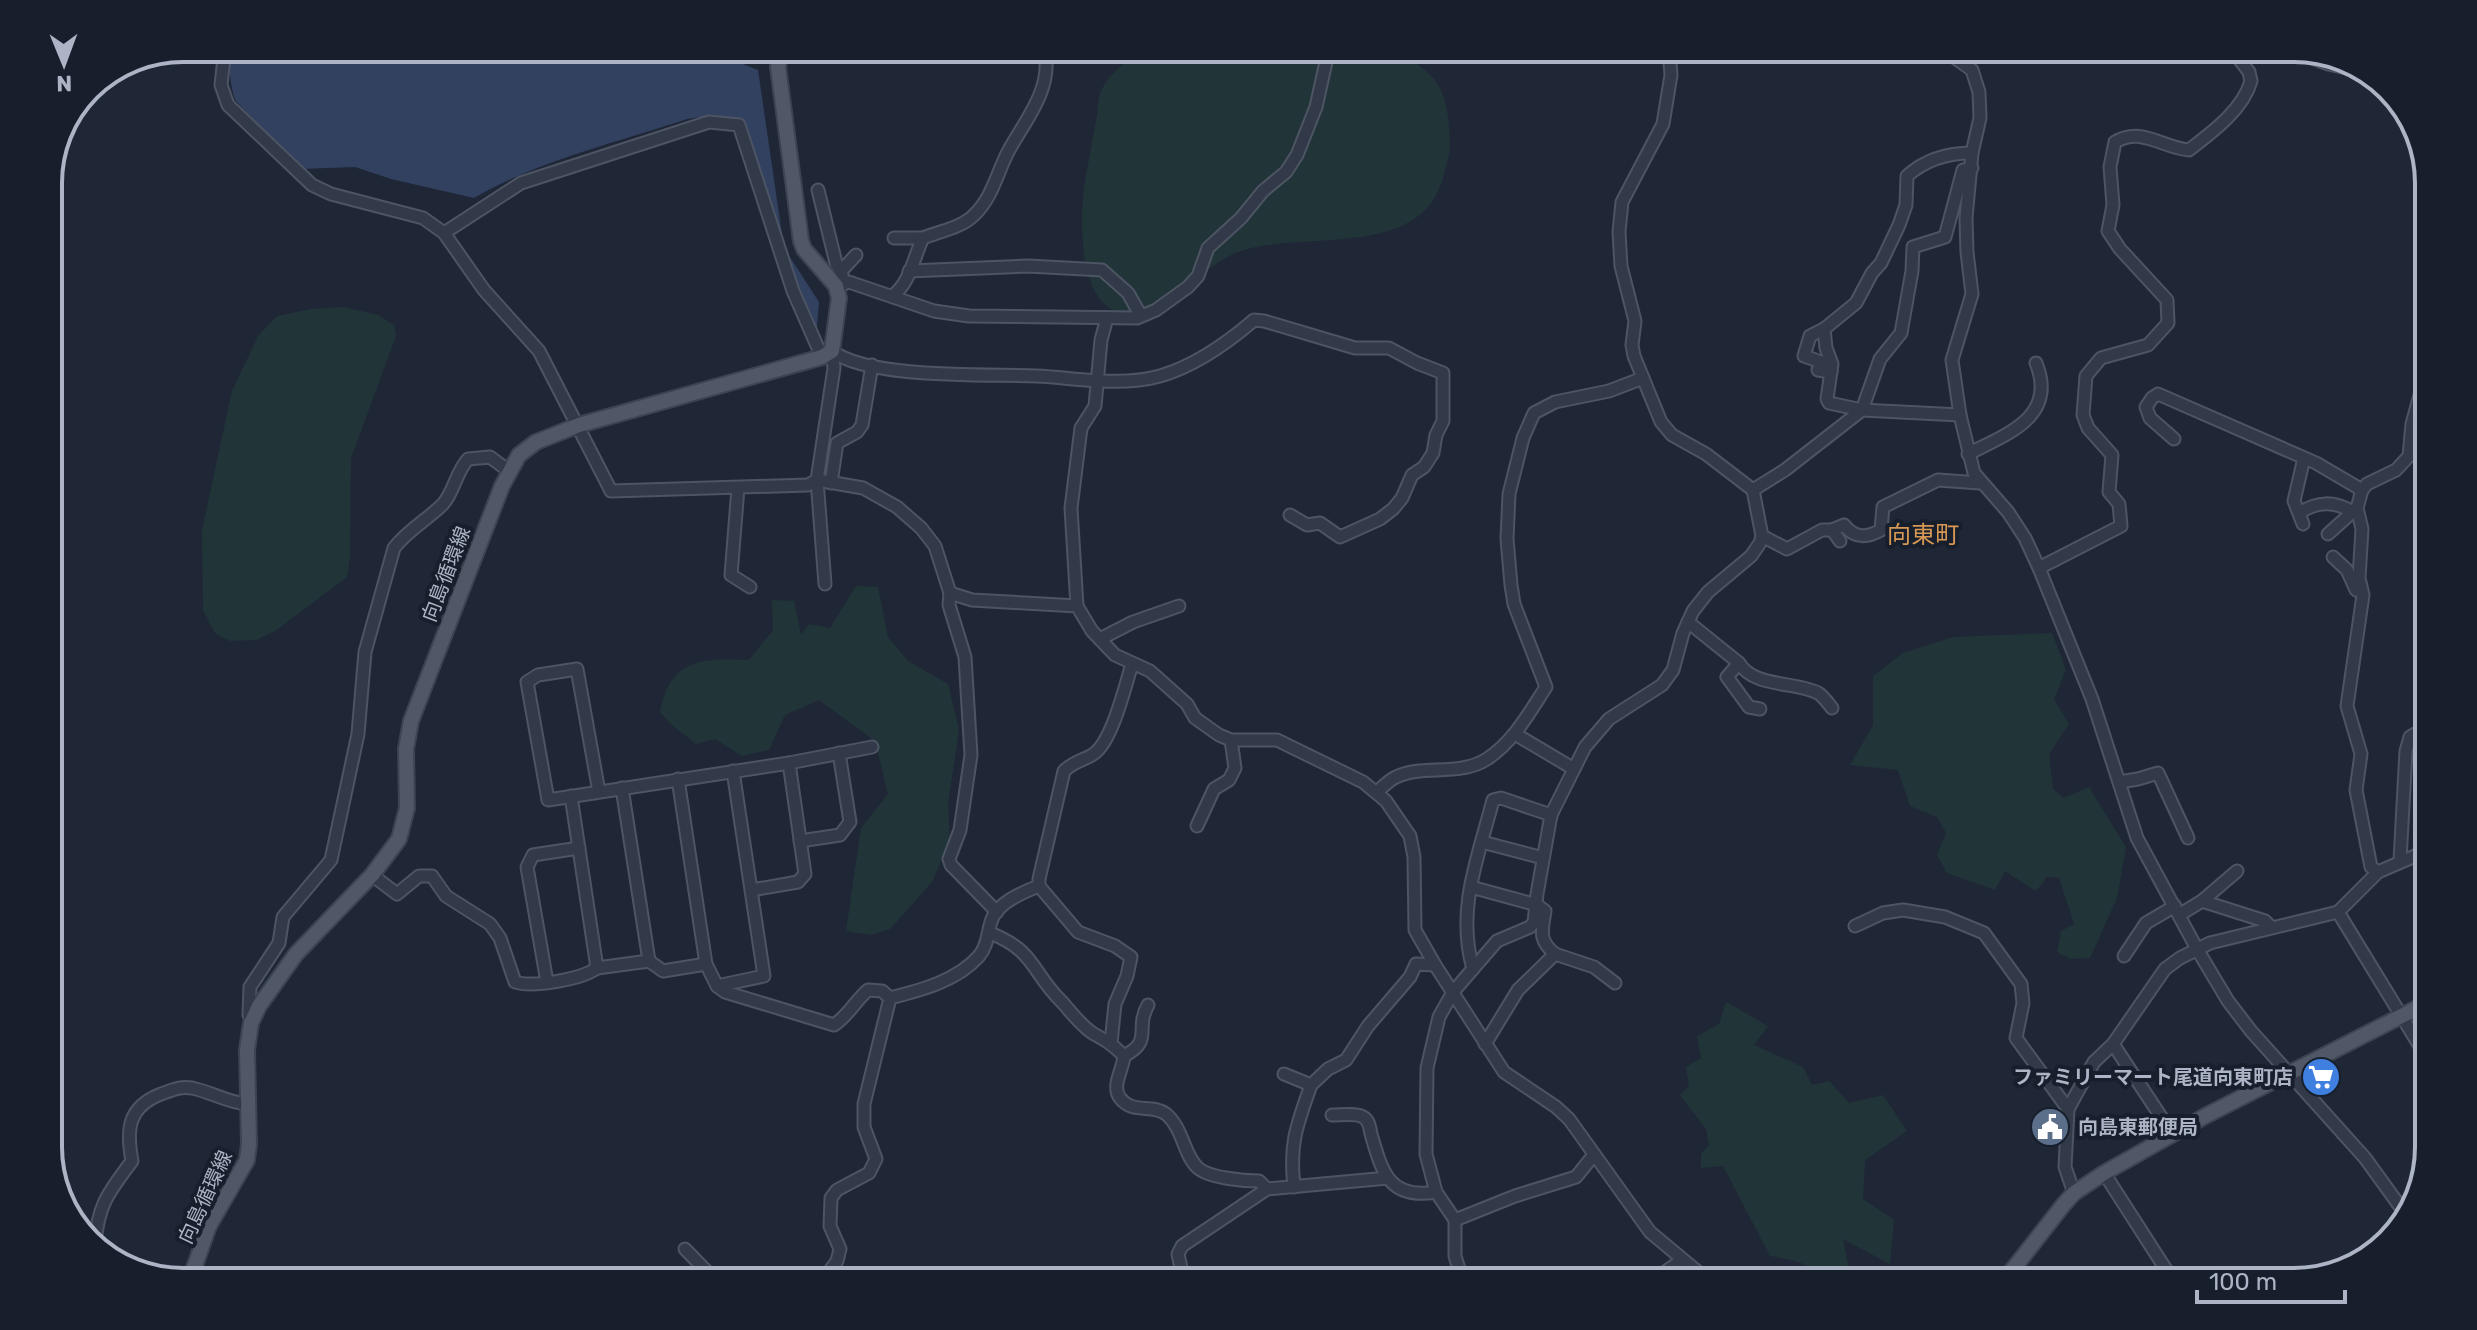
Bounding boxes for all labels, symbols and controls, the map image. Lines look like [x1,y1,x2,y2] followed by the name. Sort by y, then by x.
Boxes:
[24,24,104,104] north arrow
[56,70,72,97] text: N
[1887,521,1959,549] district label: 向東町
[417,523,475,625] street label: 向島循環線
[2300,1056,2342,1098] supermarket icon: ファミリーマート尾道向東町店
[2013,1065,2293,1089] place label: ファミリーマート尾道向東町店
[2029,1106,2071,1148] public building icon: 向島東郵便局
[2078,1115,2198,1139] place label: 向島東郵便局
[173,1147,237,1247] street label: 向島循環線
[2197,1254,2345,1304] scale bar
[2209,1268,2277,1296] text: 100 m

